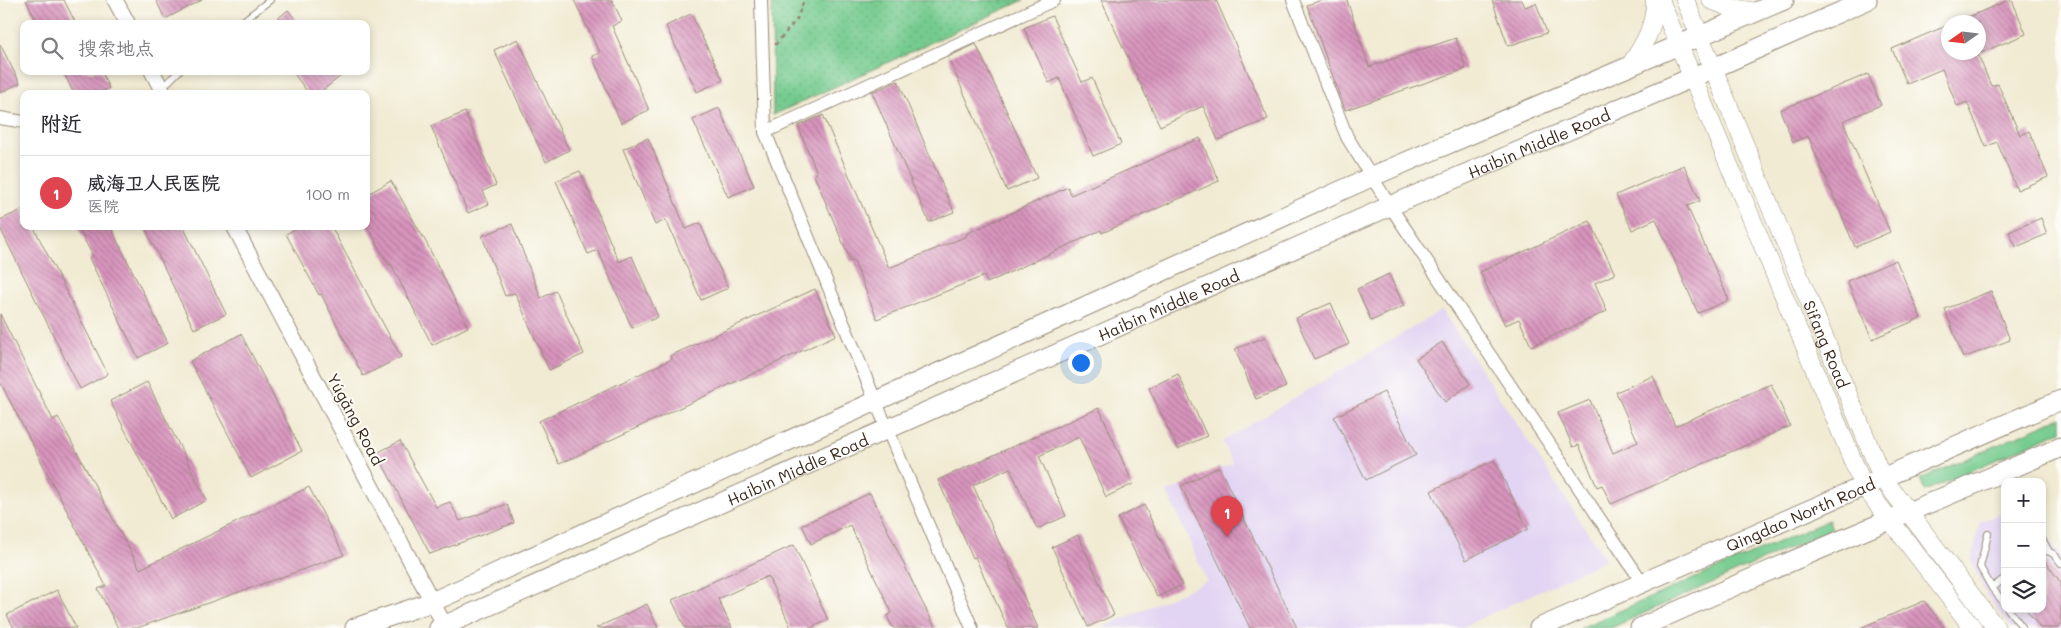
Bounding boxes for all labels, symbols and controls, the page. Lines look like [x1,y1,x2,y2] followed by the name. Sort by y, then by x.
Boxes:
[1941,15,1986,60] north arrow
[20,20,370,75] search box
[38,34,66,62] icon: search
[78,35,154,60] text: 搜索地点
[1464,103,1613,182] street label: Haibin Middle Road
[40,109,82,136] text: 附近
[87,170,220,195] text: 威海卫人民医院
[52,183,60,204] text: 1
[305,183,350,204] text: 100 m
[87,195,119,216] text: 医院
[1095,264,1242,345] street label: Haibin Middle Road
[1799,297,1855,391] street label: Sifang Road
[1068,350,1094,376] your location
[323,369,389,469] street label: Yúgǎng Road
[723,429,871,509] street label: Haibin Middle Road
[1722,472,1878,556] street label: Qingdao North Road
[2001,478,2046,613] map controls
[2001,478,2046,523] button: +
[1211,496,1243,537] pin: 1
[2001,523,2046,568] button: −
[2001,568,2046,613] button: layers

